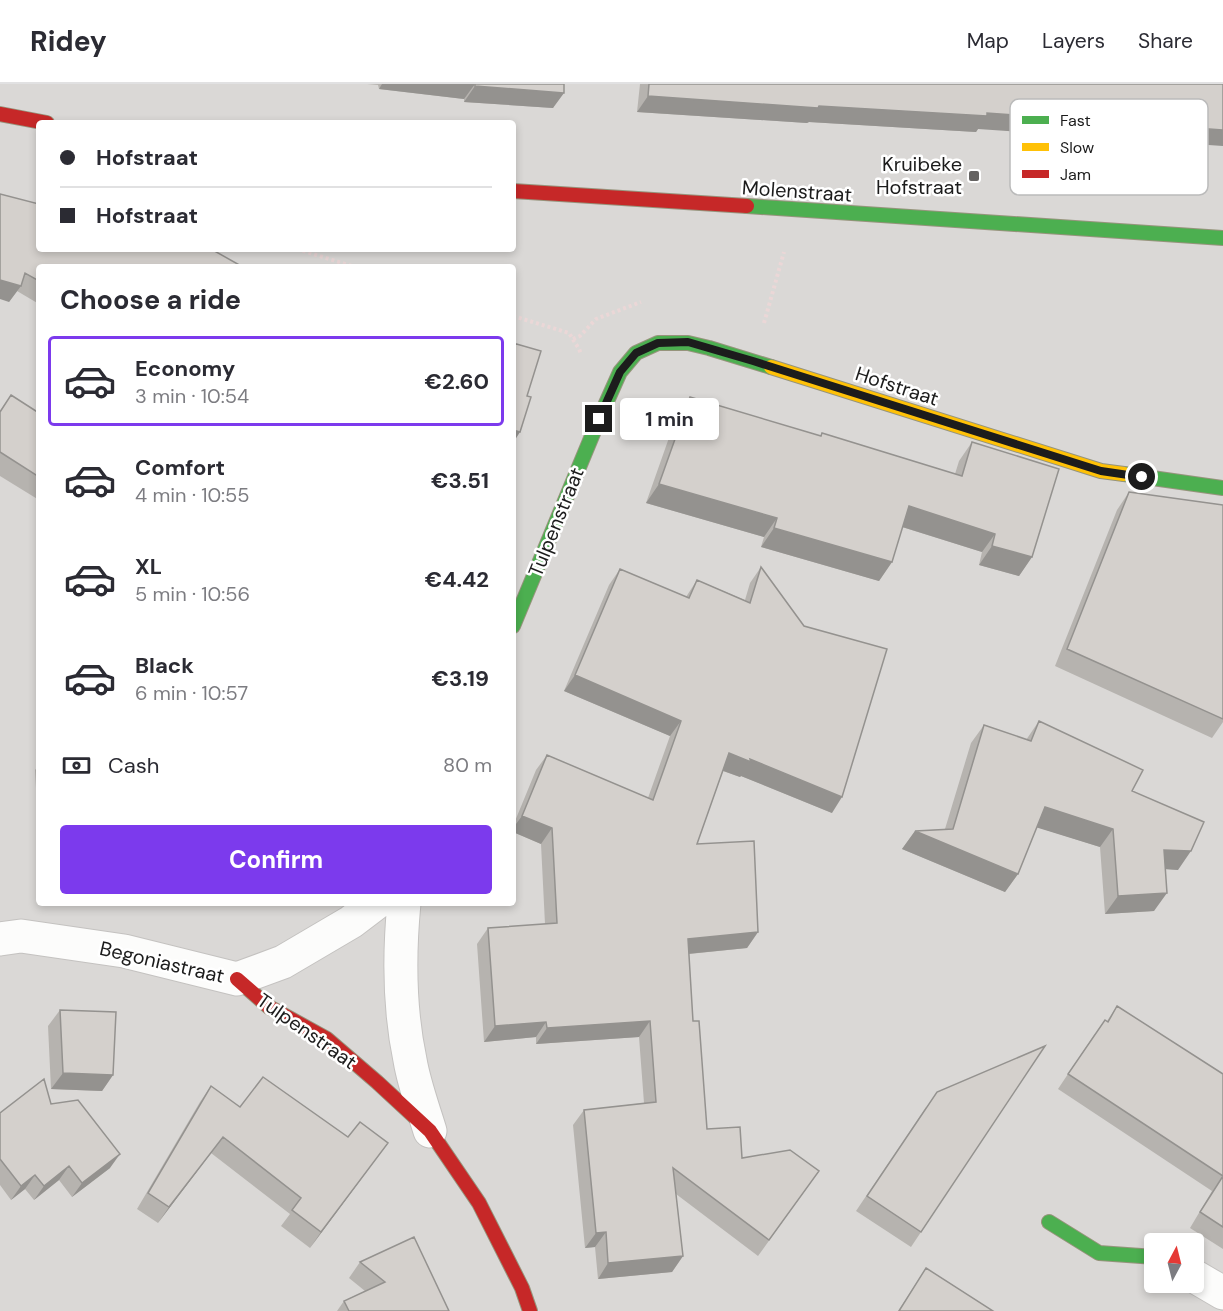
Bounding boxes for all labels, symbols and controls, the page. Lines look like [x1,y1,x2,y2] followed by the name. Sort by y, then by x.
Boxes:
[30,23,107,60] text: Ridey
[967,27,1009,55] text: Map
[1042,27,1105,55] text: Layers
[1138,27,1193,55] text: Share
[1010,99,1208,195] legend
[1060,110,1091,131] text: Fast
[1060,137,1094,158] text: Slow
[96,143,198,172] text: Hofstraat
[876,151,962,200] place label: Kruibeke Hofstraat
[1060,164,1091,185] text: Jam
[967,169,981,183] marker: Kruibeke Hofstraat
[741,174,853,208] street label: Molenstraat
[96,201,198,230] text: Hofstraat
[60,282,241,317] text: Choose a ride
[63,354,117,408] icon: car
[135,354,235,383] text: Economy
[852,360,942,412] street label: Hofstraat
[425,367,489,396] text: €2.60
[135,383,249,409] text: 3 min · 10:54
[620,398,719,440] callout: 1 min
[585,405,612,432] route end
[645,406,694,432] text: 1 min
[63,453,117,507] icon: car
[135,453,225,482] text: Comfort
[522,463,590,580] street label: Tulpenstraat
[1128,463,1155,490] route start
[431,466,489,495] text: €3.51
[135,482,250,508] text: 4 min · 10:55
[63,552,117,606] icon: car
[135,552,162,581] text: XL
[425,565,489,594] text: €4.42
[135,581,250,607] text: 5 min · 10:56
[63,651,117,705] icon: car
[135,651,194,680] text: Black
[432,664,489,693] text: €3.19
[135,680,248,706] text: 6 min · 10:57
[60,749,93,782] icon: cash
[108,751,159,780] text: Cash
[443,752,492,778] text: 80 m
[60,825,492,894] button: Confirm
[97,935,227,989] street label: Begoniastraat
[252,987,362,1075] street label: Tulpenstraat
[1144,1233,1204,1293] north arrow
[1144,1233,1204,1293] map controls

